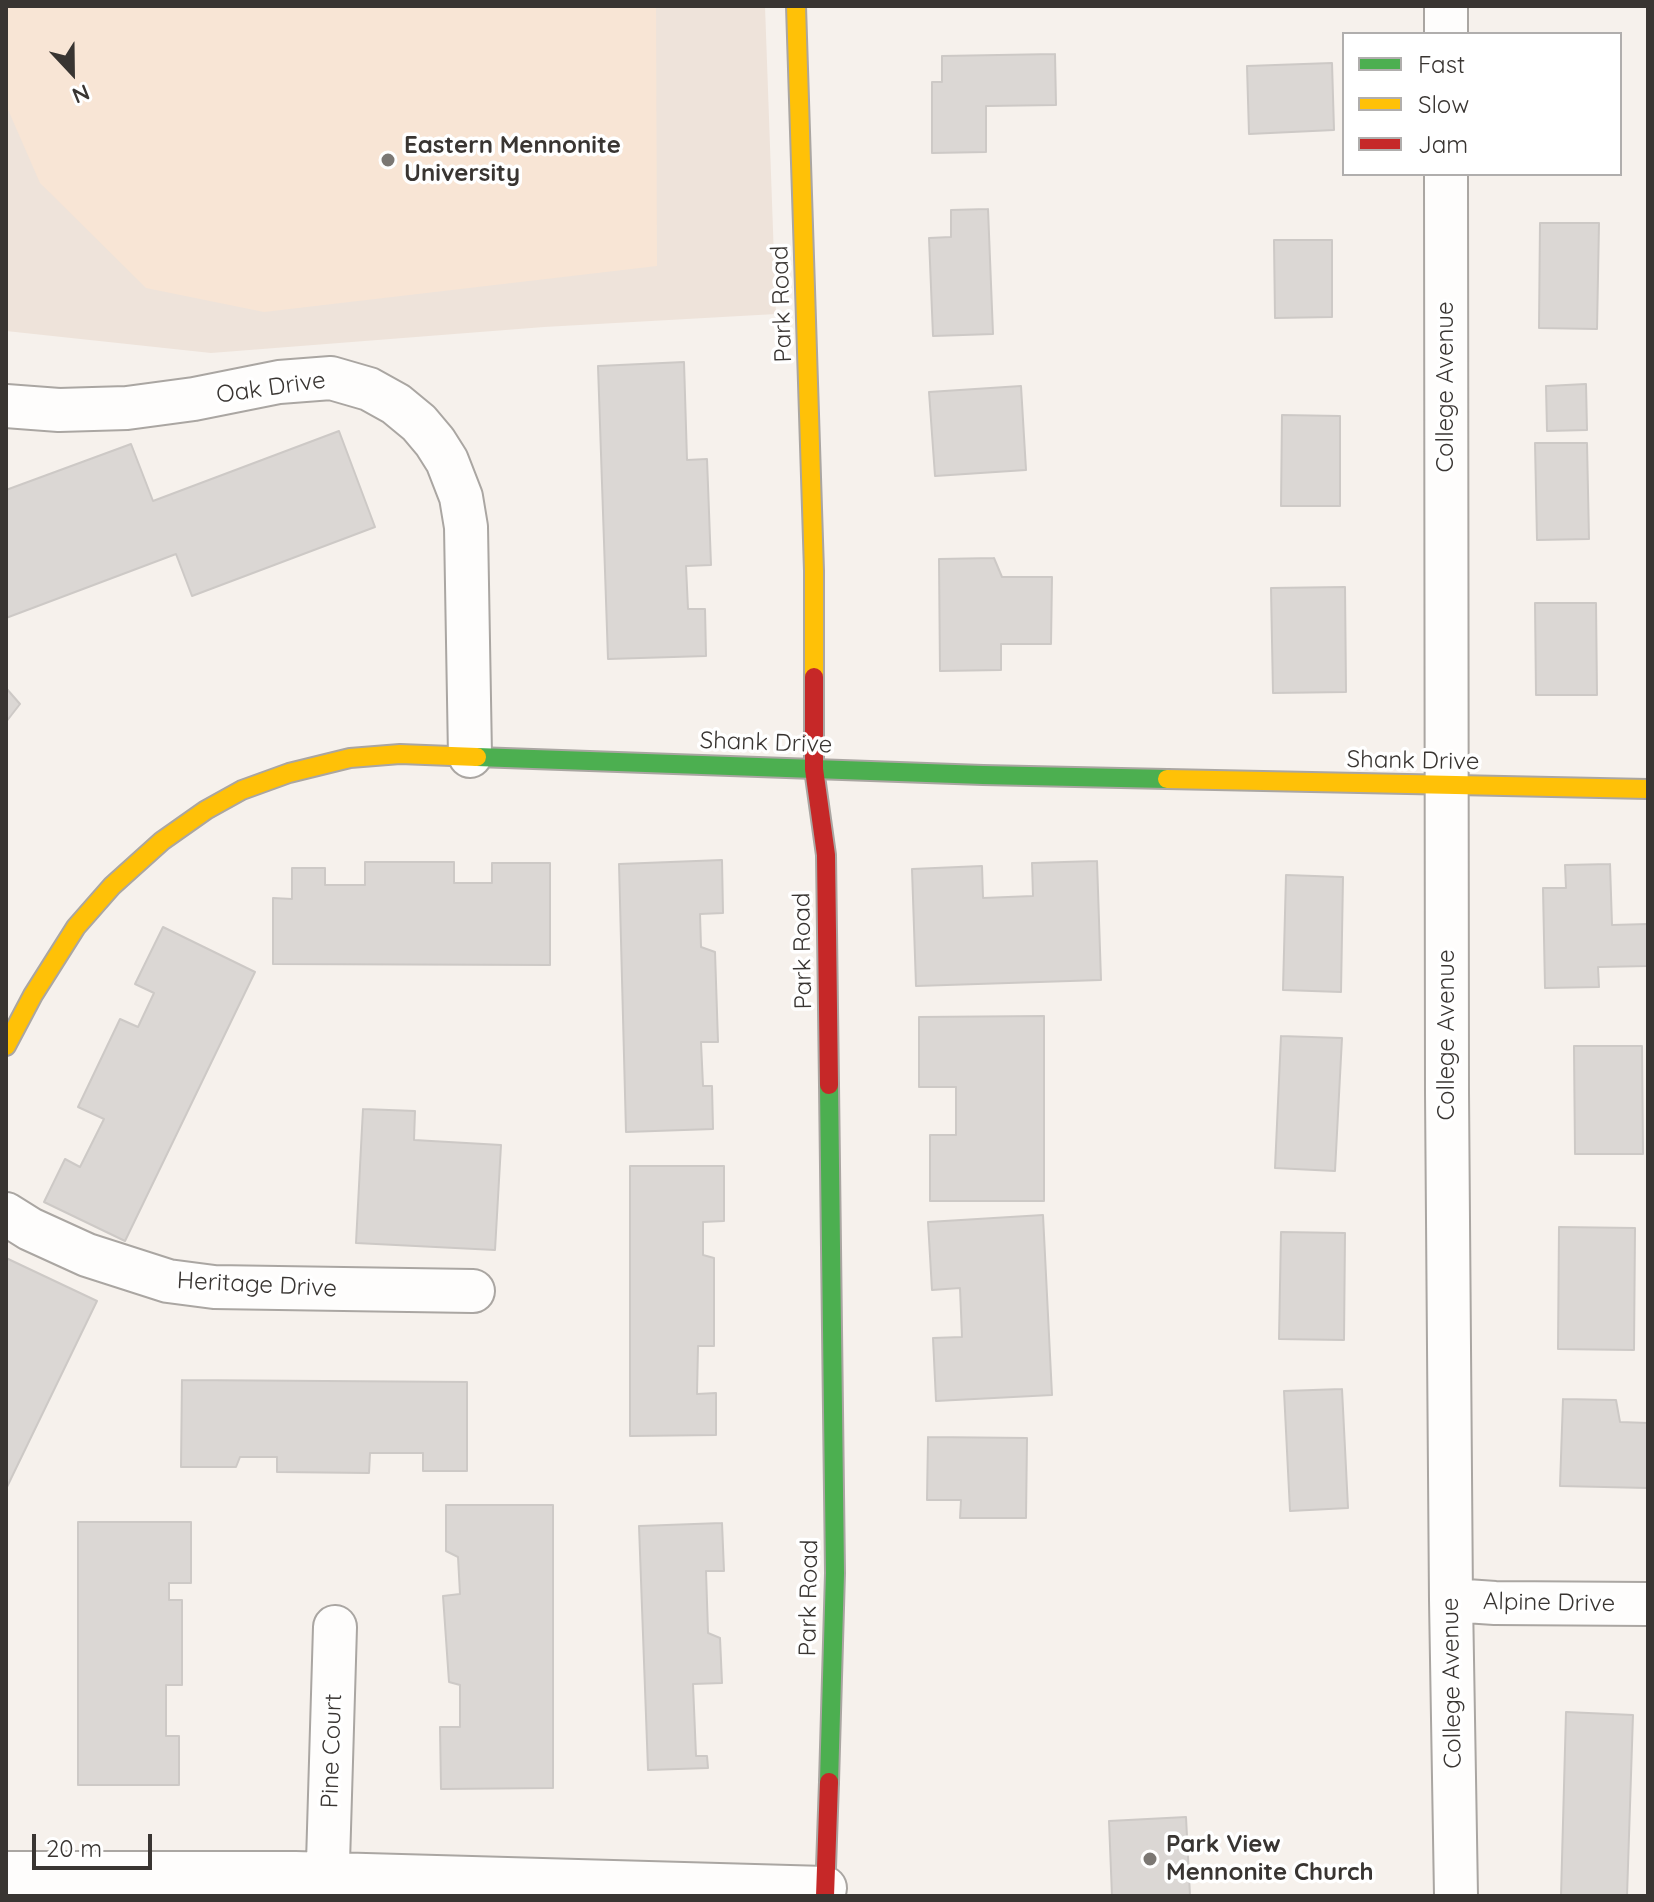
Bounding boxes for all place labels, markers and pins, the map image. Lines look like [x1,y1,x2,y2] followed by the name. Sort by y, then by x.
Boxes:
[404,132,621,188] place label: Eastern Mennonite University
[379,151,397,169] marker: Eastern Mennonite University
[1166,1831,1374,1887] place label: Park View Mennonite Church
[1141,1850,1159,1868] marker: Park View Mennonite Church

